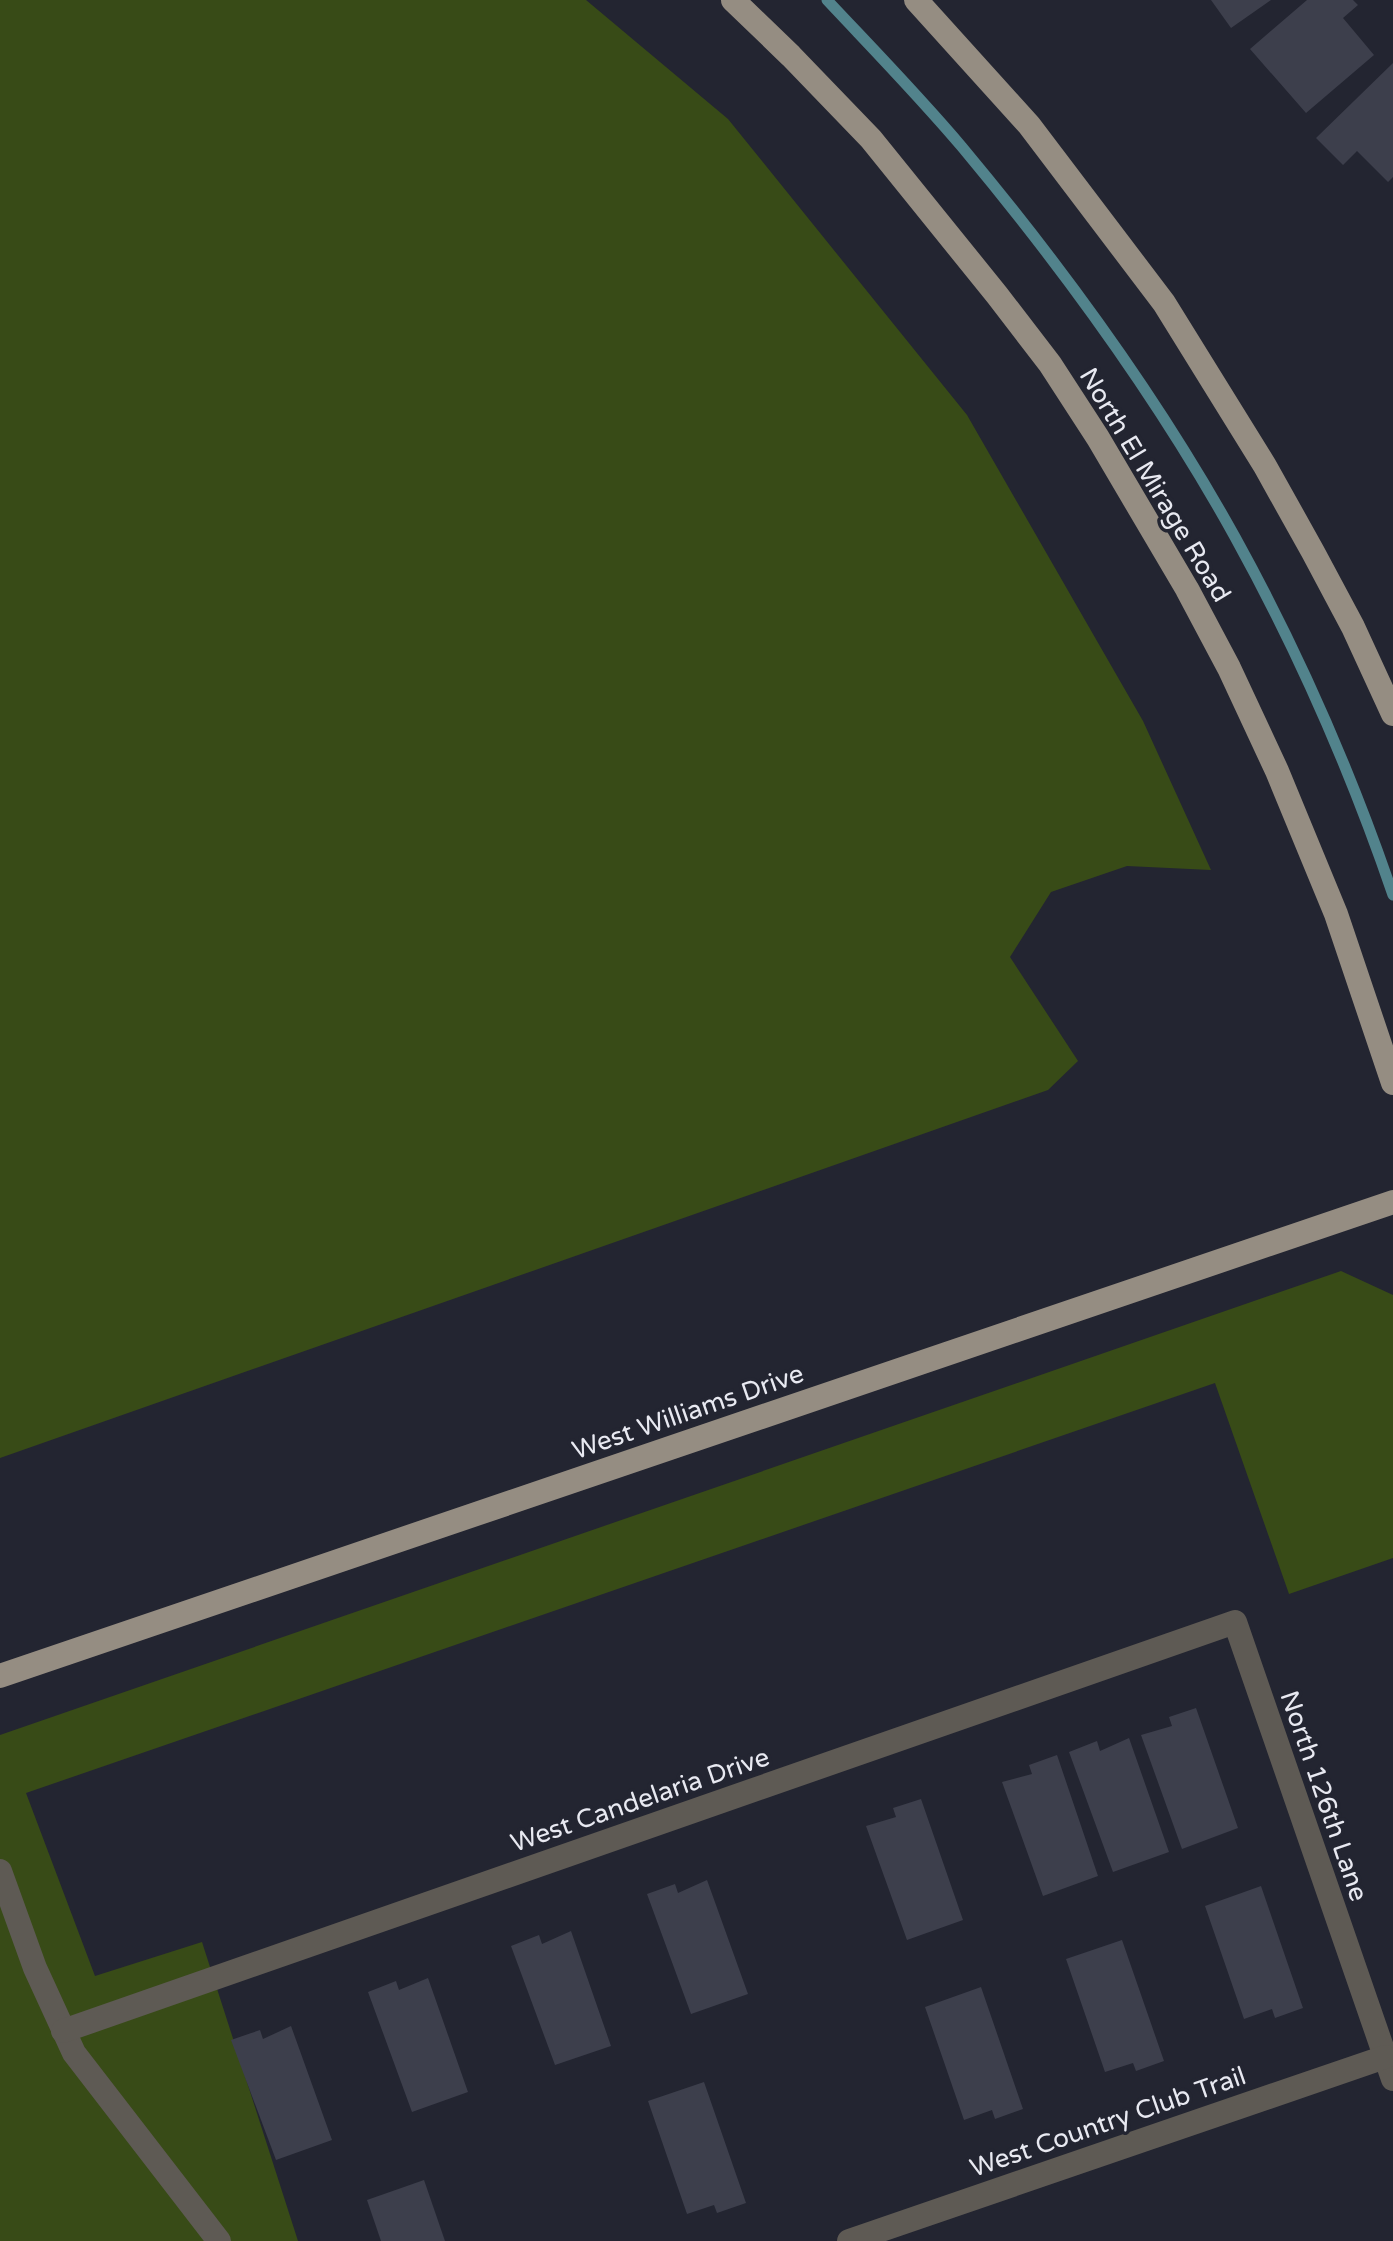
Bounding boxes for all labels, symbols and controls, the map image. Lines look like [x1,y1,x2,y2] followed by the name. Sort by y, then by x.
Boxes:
[1073,362,1237,608] street label: North El Mirage Road
[568,1358,808,1466] street label: West Williams Drive
[1273,1687,1375,1905] street label: North 126th Lane
[507,1741,773,1859] street label: West Candelaria Drive
[966,2060,1250,2184] street label: West Country Club Trail

